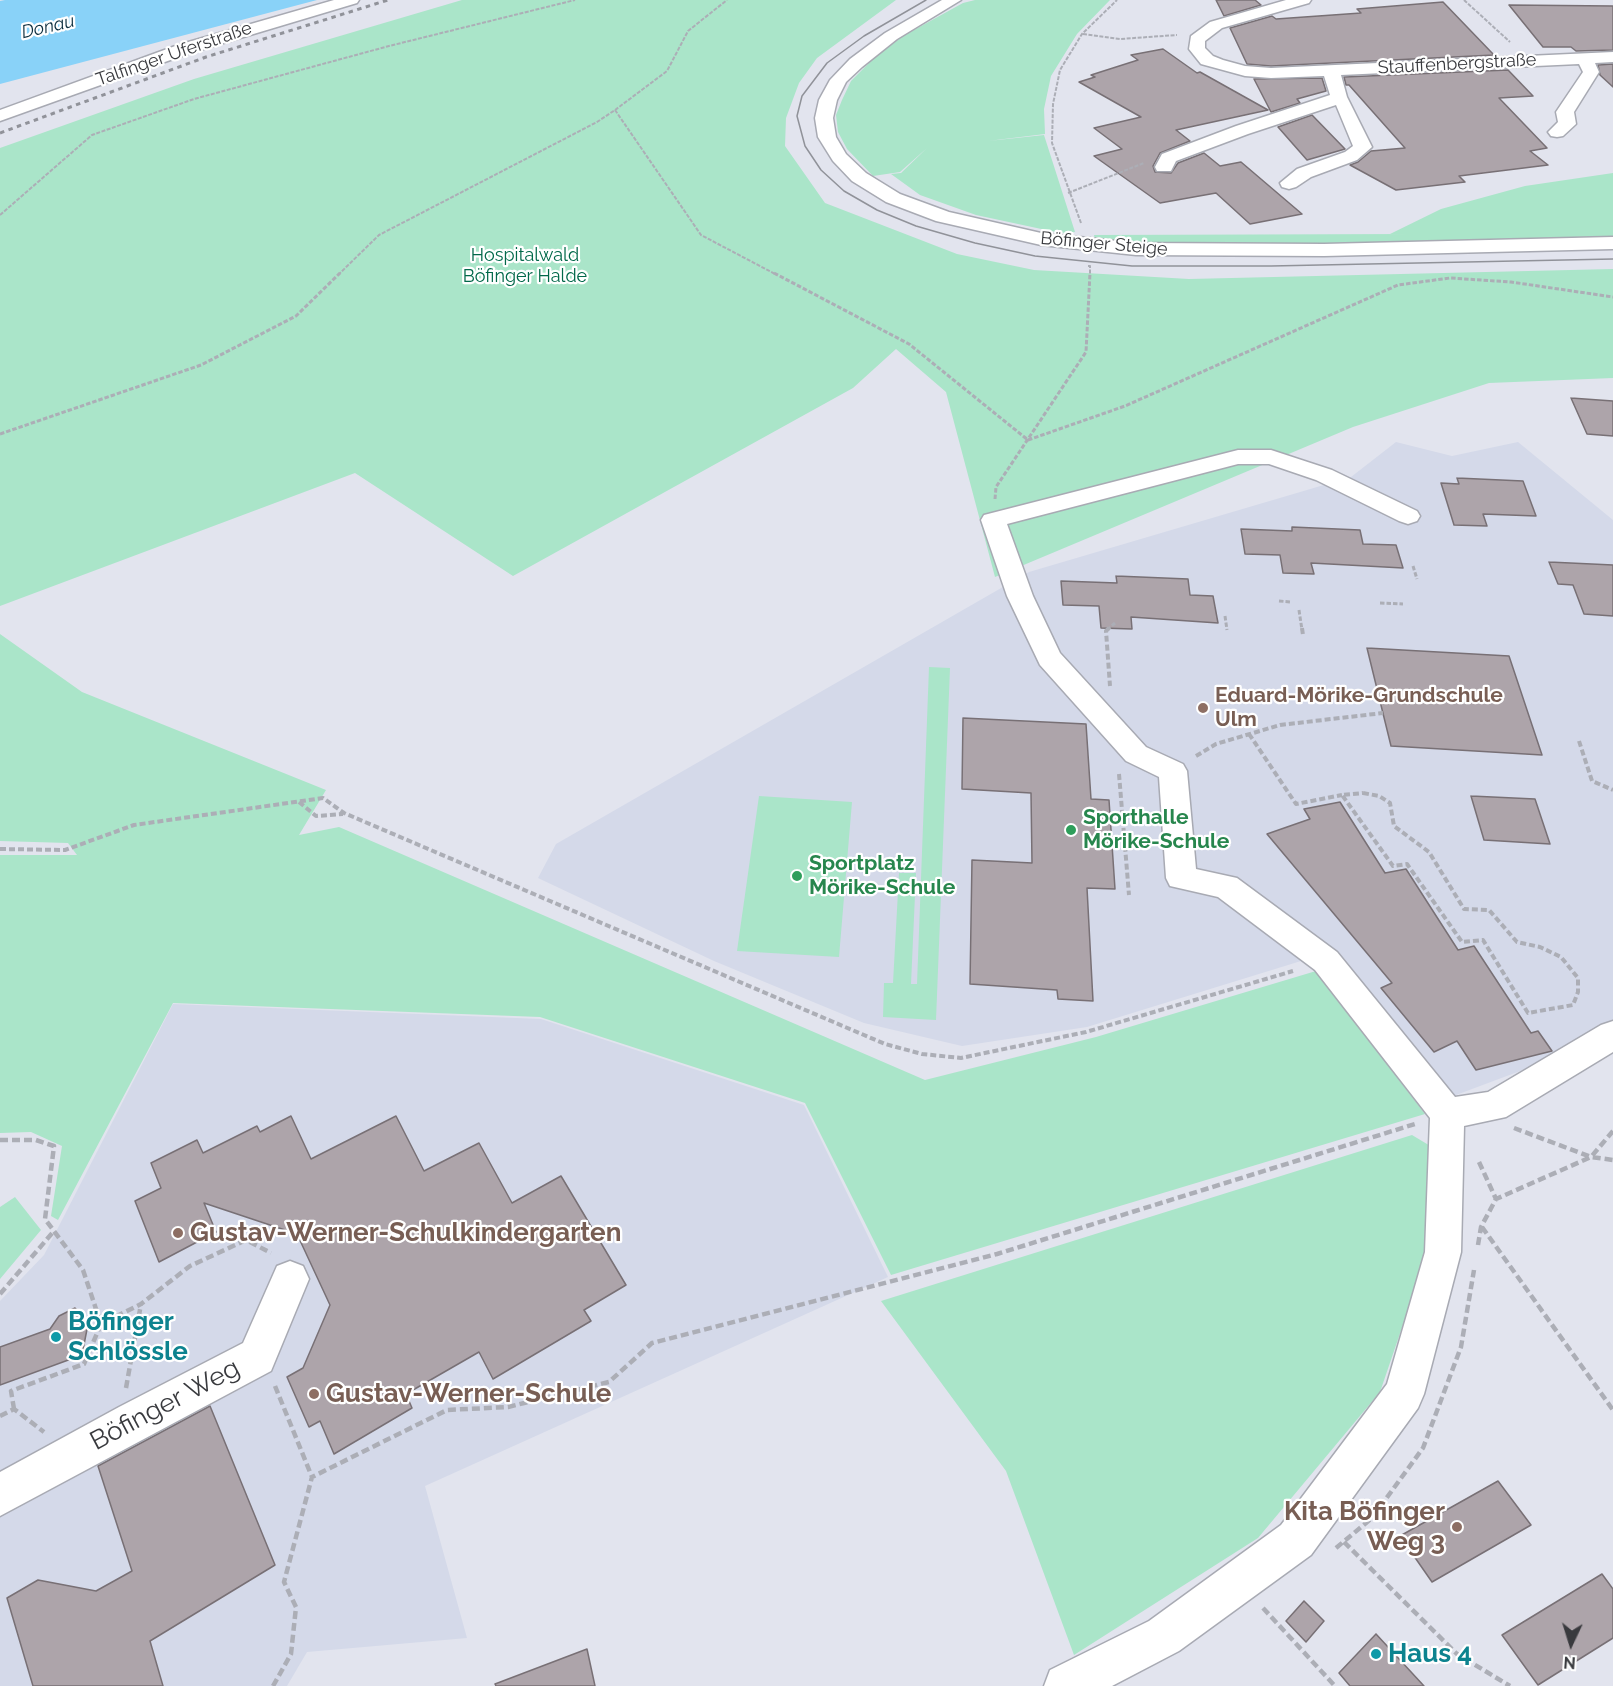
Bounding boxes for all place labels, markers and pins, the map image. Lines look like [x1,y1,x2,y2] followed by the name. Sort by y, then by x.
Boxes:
[1215,683,1503,733] place label: Eduard-Mörike-Grundschule Ulm
[1196,701,1210,715] marker: Eduard-Mörike-Grundschule Ulm
[1083,805,1229,855] place label: Sporthalle Mörike-Schule
[1064,823,1078,837] marker: Sporthalle Mörike-Schule
[809,851,955,901] place label: Sportplatz Mörike-Schule
[790,869,804,883] marker: Sportplatz Mörike-Schule
[190,1217,621,1249] place label: Gustav-Werner-Schulkindergarten
[171,1226,185,1240] marker: Gustav-Werner-Schulkindergarten
[68,1306,188,1368] place label: Böfinger Schlössle
[49,1330,63,1344] marker: Böfinger Schlössle
[326,1378,611,1410] place label: Gustav-Werner-Schule
[307,1387,321,1401] marker: Gustav-Werner-Schule
[1284,1496,1445,1558] place label: Kita Böfinger Weg 3
[1450,1520,1464,1534] marker: Kita Böfinger Weg 3
[1388,1638,1472,1670] place label: Haus 4
[1369,1647,1383,1661] marker: Haus 4

